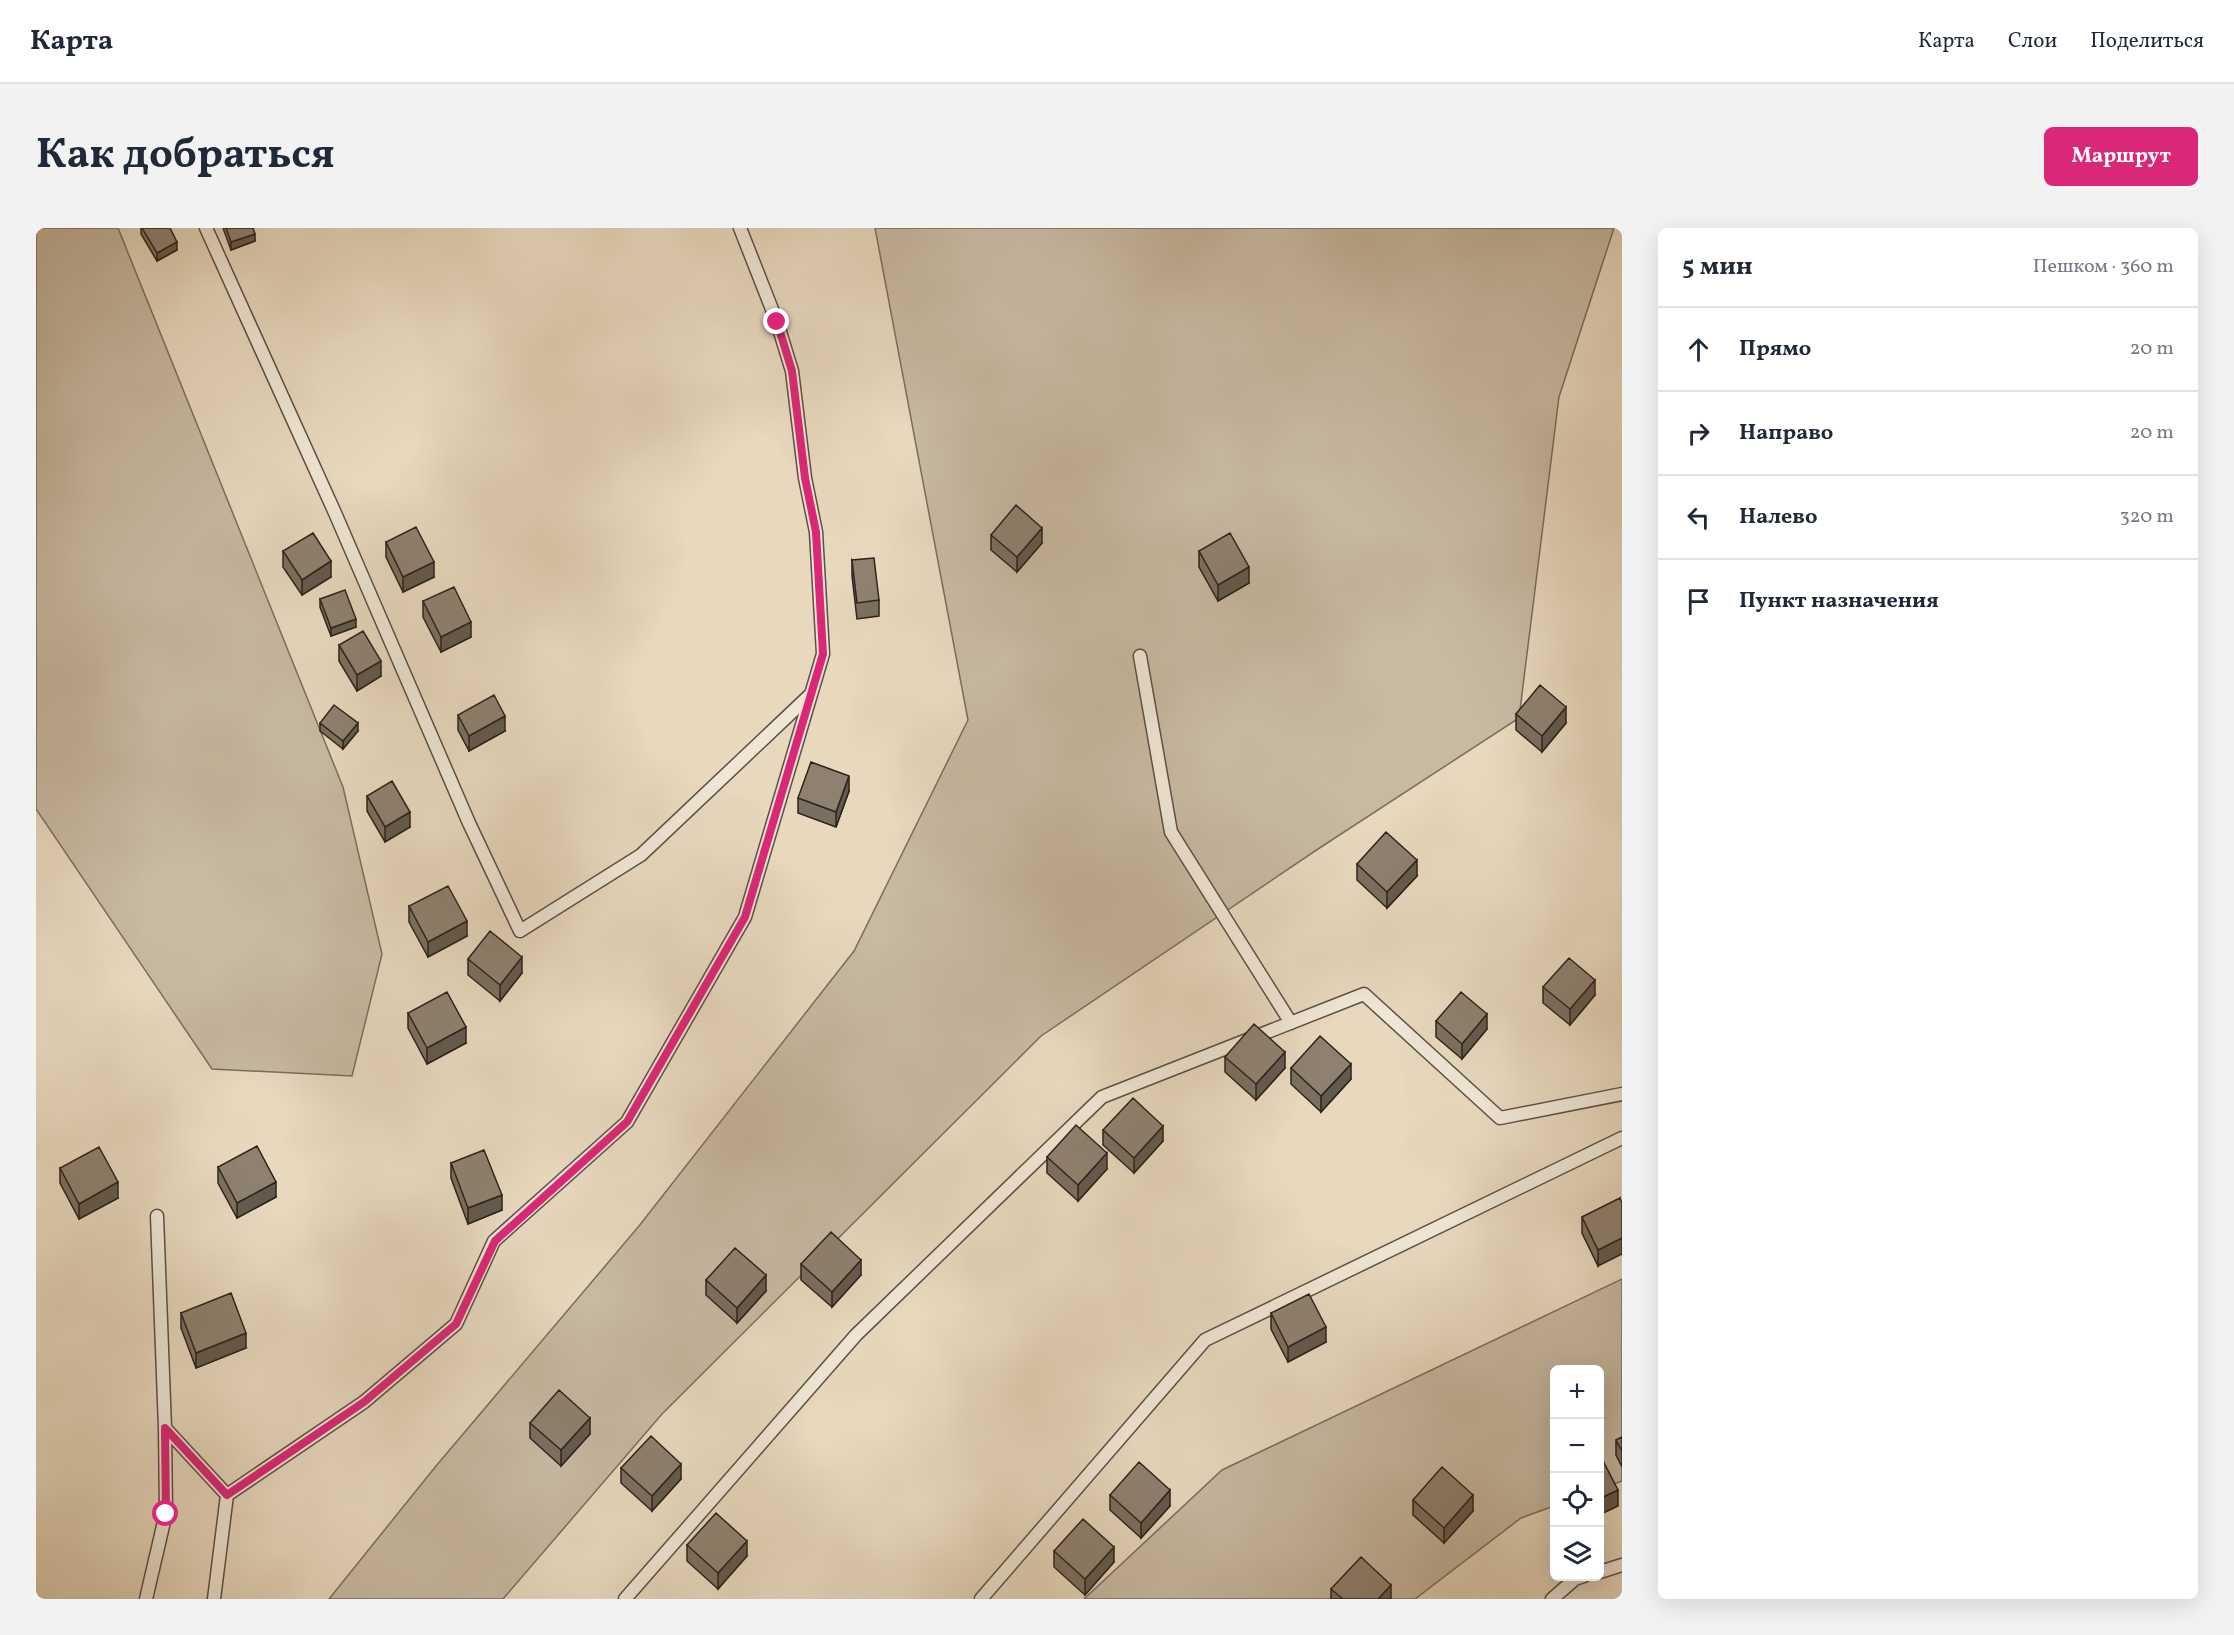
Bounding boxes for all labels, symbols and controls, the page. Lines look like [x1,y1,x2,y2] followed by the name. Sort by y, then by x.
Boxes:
[30,22,113,61] text: Карта
[1918,27,1975,56] text: Карта
[2008,27,2057,56] text: Слои
[2090,27,2204,56] text: Поделиться
[36,127,335,186] text: Как добраться
[2044,127,2198,186] button: Маршрут
[1682,249,1753,285] text: 5 мин
[2033,253,2174,281] text: Пешком · 360 m
[763,308,789,334] route end
[1682,333,1715,366] icon: ahead
[1739,334,1811,365] text: Прямо
[2130,335,2174,363] text: 20 m
[1682,417,1715,450] icon: right
[1739,418,1833,449] text: Направо
[2130,419,2174,447] text: 20 m
[1682,501,1715,534] icon: left
[1739,502,1818,533] text: Налево
[2119,503,2174,531] text: 320 m
[1682,585,1715,618] icon: arrive
[1739,586,1939,617] text: Пункт назначения
[1550,1365,1604,1581] map controls
[1550,1365,1604,1419] button: +
[1550,1419,1604,1473] button: −
[1550,1473,1604,1527] button: locate
[152,1500,178,1526] route start
[1550,1527,1604,1581] button: layers

